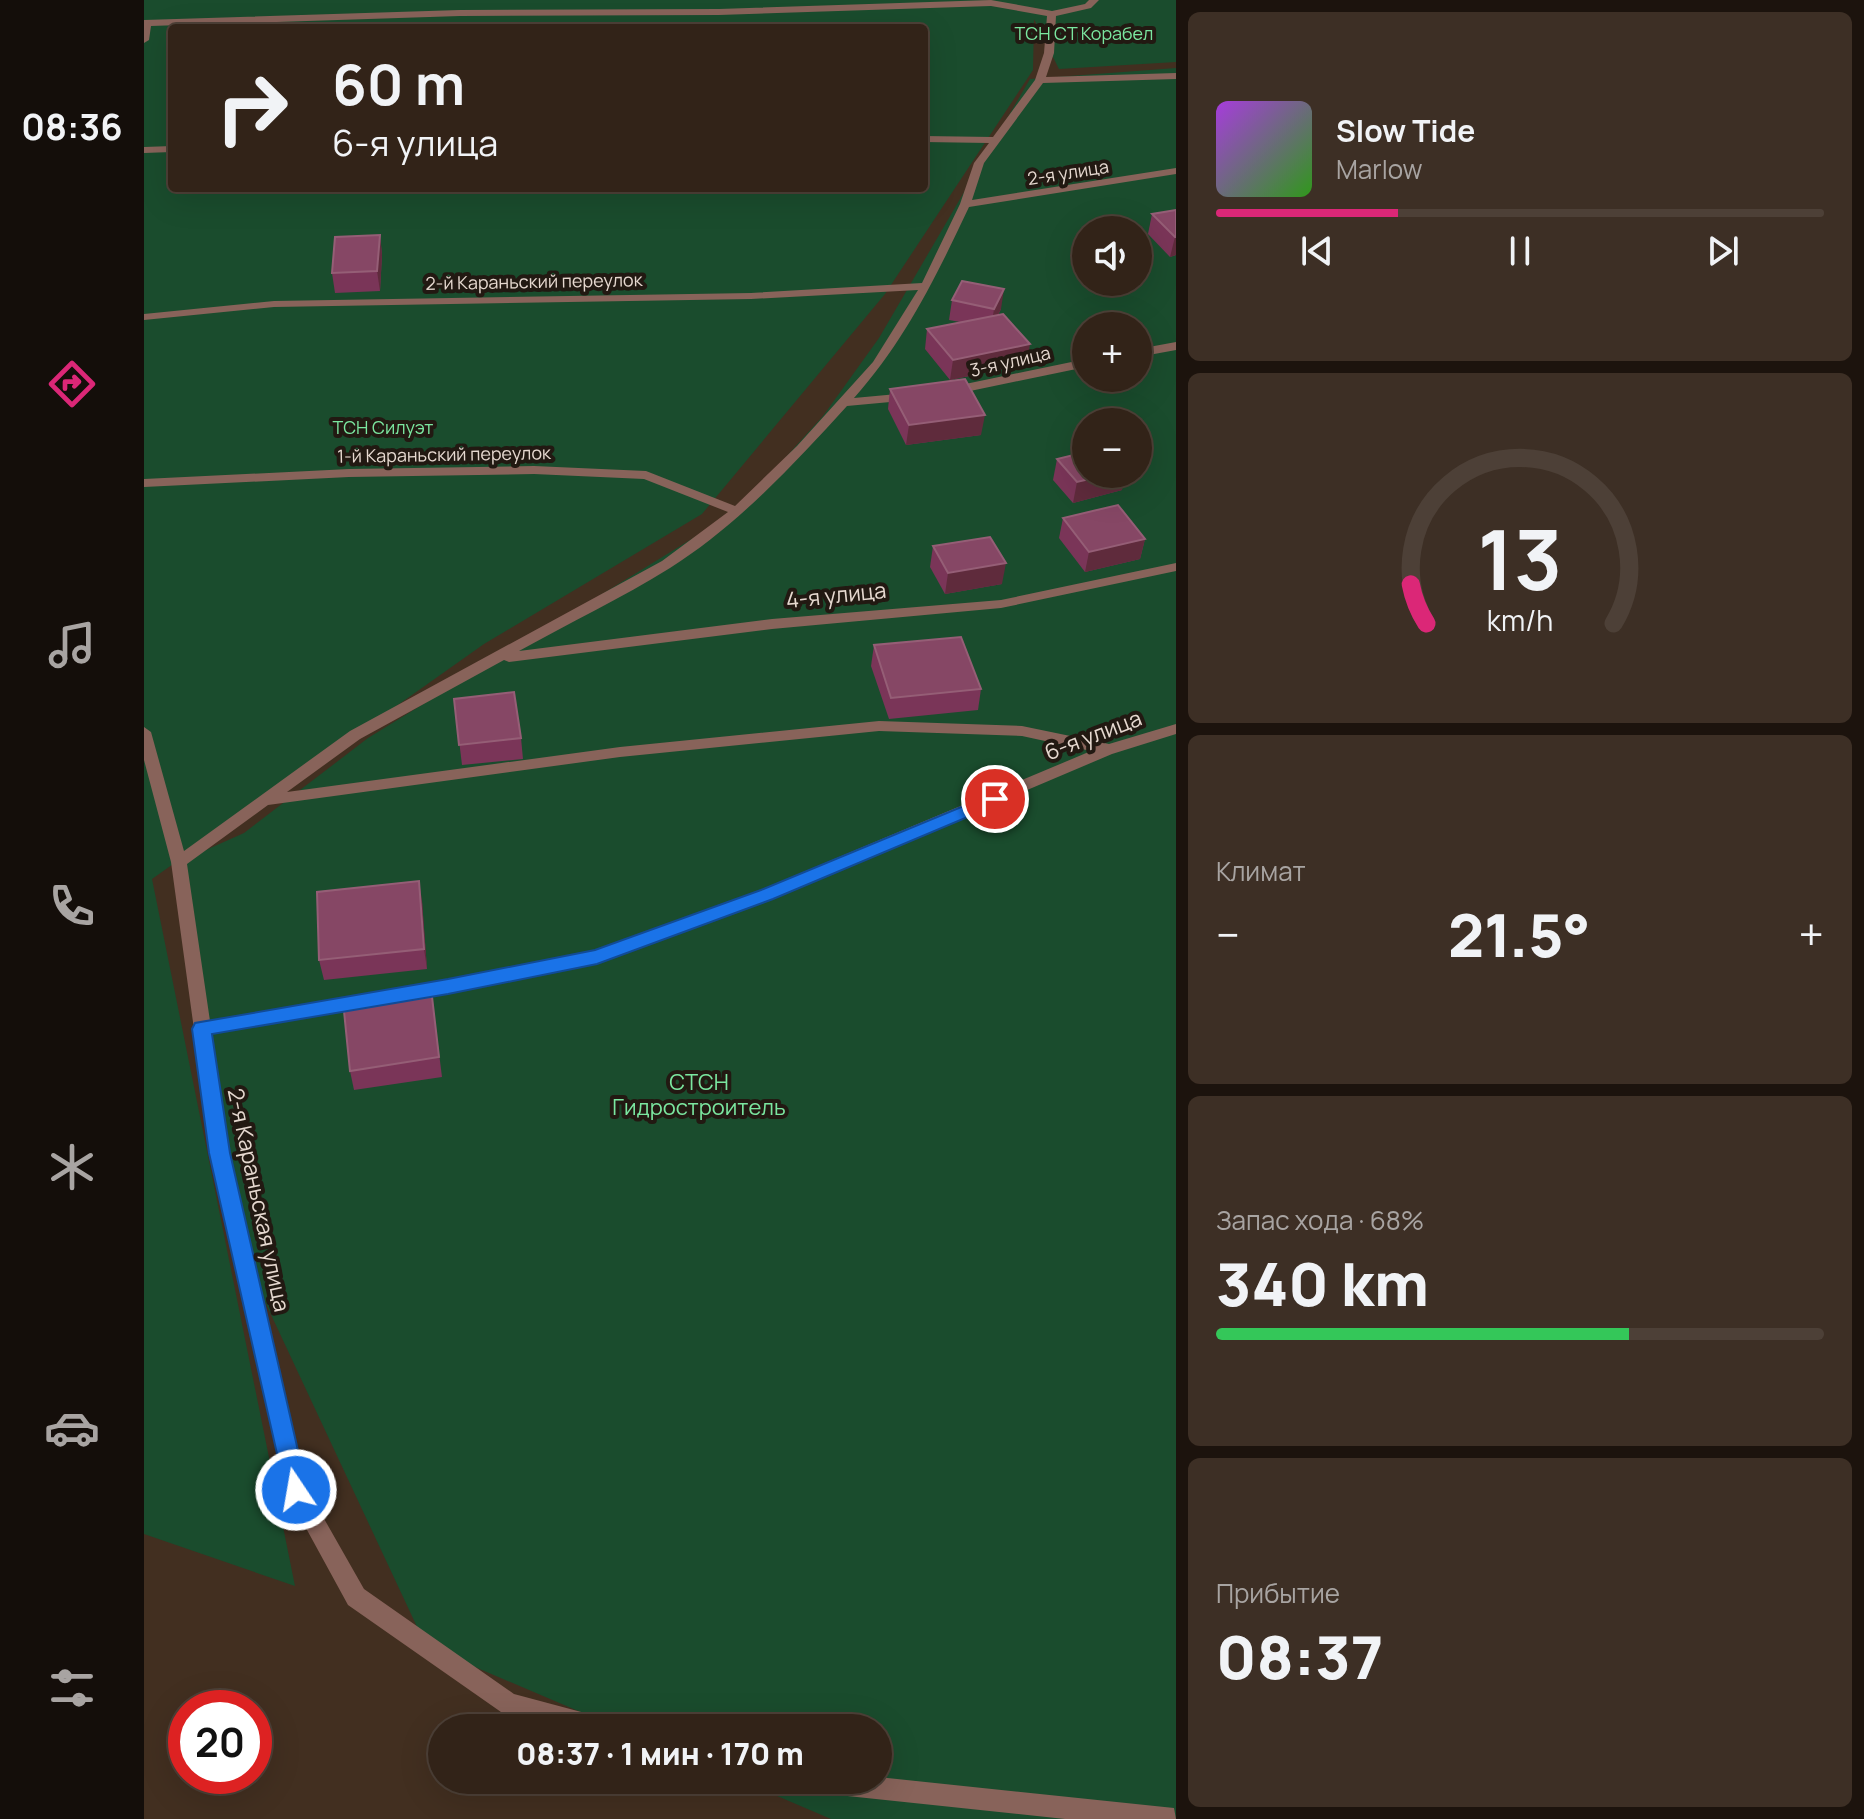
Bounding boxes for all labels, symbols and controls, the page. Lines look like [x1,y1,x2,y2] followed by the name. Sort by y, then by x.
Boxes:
[1015,21,1153,45] park label: ТСН СТ Корабел
[332,45,465,122] text: 60 m
[200,56,304,160] icon: right
[21,102,123,151] text: 08:36
[1336,110,1475,151] text: Slow Tide
[332,118,498,167] text: 6-я улица
[1336,151,1423,187] text: Marlow
[1026,154,1110,190] street label: 2-я улица
[1072,216,1152,488] map controls
[1072,216,1152,296] button: sound
[1295,229,1339,273] icon: previous
[1498,229,1542,273] icon: pause
[1701,229,1745,273] icon: next
[425,267,644,295] street label: 2-й Караньский переулок
[1072,312,1152,392] button: +
[967,340,1053,382] street label: 3-я улица
[44,356,100,412] icon: directions
[1072,408,1152,488] button: −
[332,415,434,439] park label: ТСН Силуэт
[337,440,552,468] street label: 1-й Караньский переулок
[1478,501,1562,615] text: 13
[784,575,888,615] street label: 4-я улица
[1487,601,1553,640] text: km/h
[44,617,100,673] icon: music
[1040,703,1146,767] street label: 6-я улица
[961,765,1029,833] pin
[973,777,1017,821] icon: arrive
[1216,853,1306,889] text: Климат
[44,878,100,934] icon: phone
[1448,893,1591,975] text: 21.5°
[1216,904,1240,964] text: −
[1799,904,1824,964] text: +
[612,1067,786,1122] park label: СТСН Гидростроитель
[221,1086,297,1314] street label: 2-я Караньская улица
[44,1139,100,1195] icon: climate
[1216,1202,1424,1238] text: Запас хода · 68%
[1216,1242,1429,1324] text: 340 km
[44,1400,100,1456] icon: car
[254,1448,338,1532] position arrow
[1216,1575,1340,1611] text: Прибытие
[1216,1615,1383,1697] text: 08:37
[44,1660,100,1716] icon: filters
[168,1690,272,1794] speed limit sign: 20
[516,1733,804,1774] text: 08:37 · 1 мин · 170 m

